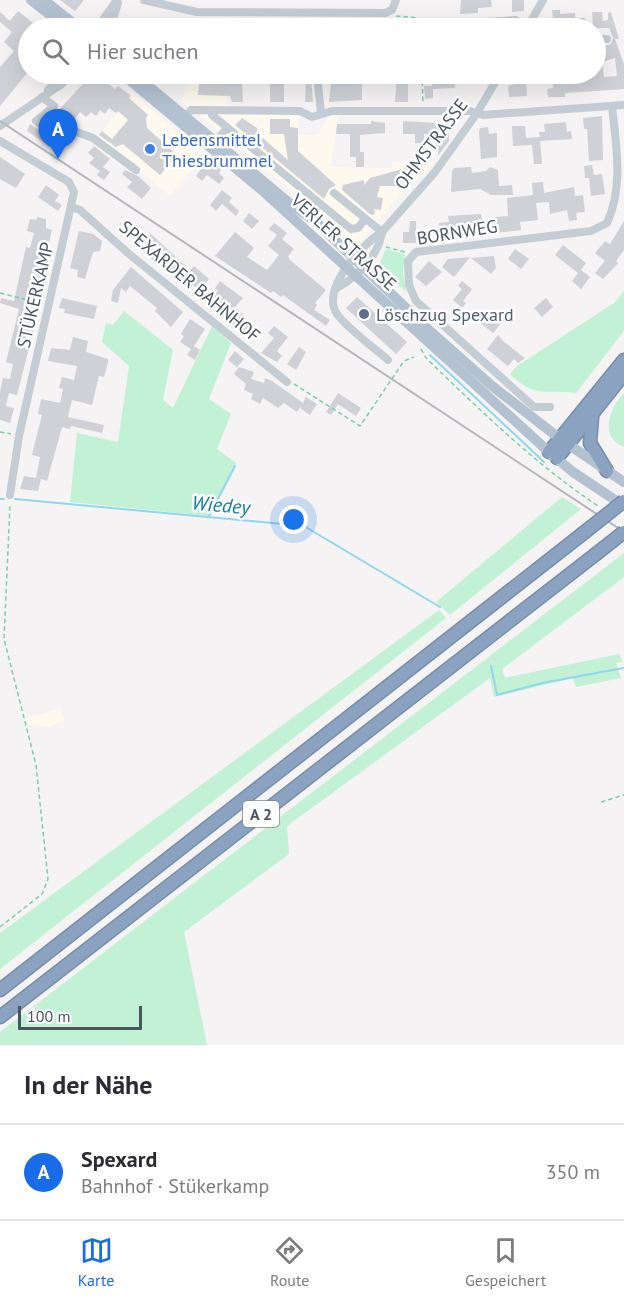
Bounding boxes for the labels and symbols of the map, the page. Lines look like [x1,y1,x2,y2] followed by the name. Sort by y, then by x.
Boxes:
[389,94,473,194] street label: OHMSTRASSE
[38,110,78,159] pin: A
[162,128,273,172] place label: Lebensmittel Thiesbrummel
[143,142,157,156] marker: Lebensmittel Thiesbrummel
[286,188,402,295] street label: VERLER STRASSE
[415,214,499,250] street label: BORNWEG
[115,215,265,347] street label: SPEXARDER BAHNHOF
[12,240,58,350] street label: STÜKERKAMP
[376,303,514,326] place label: Löschzug Spexard
[357,307,371,321] marker: Löschzug Spexard
[191,490,252,521] water label: Wiedey
[279,505,308,534] your location
[243,801,279,827] road number: A 2
[18,1003,142,1030] scale bar

